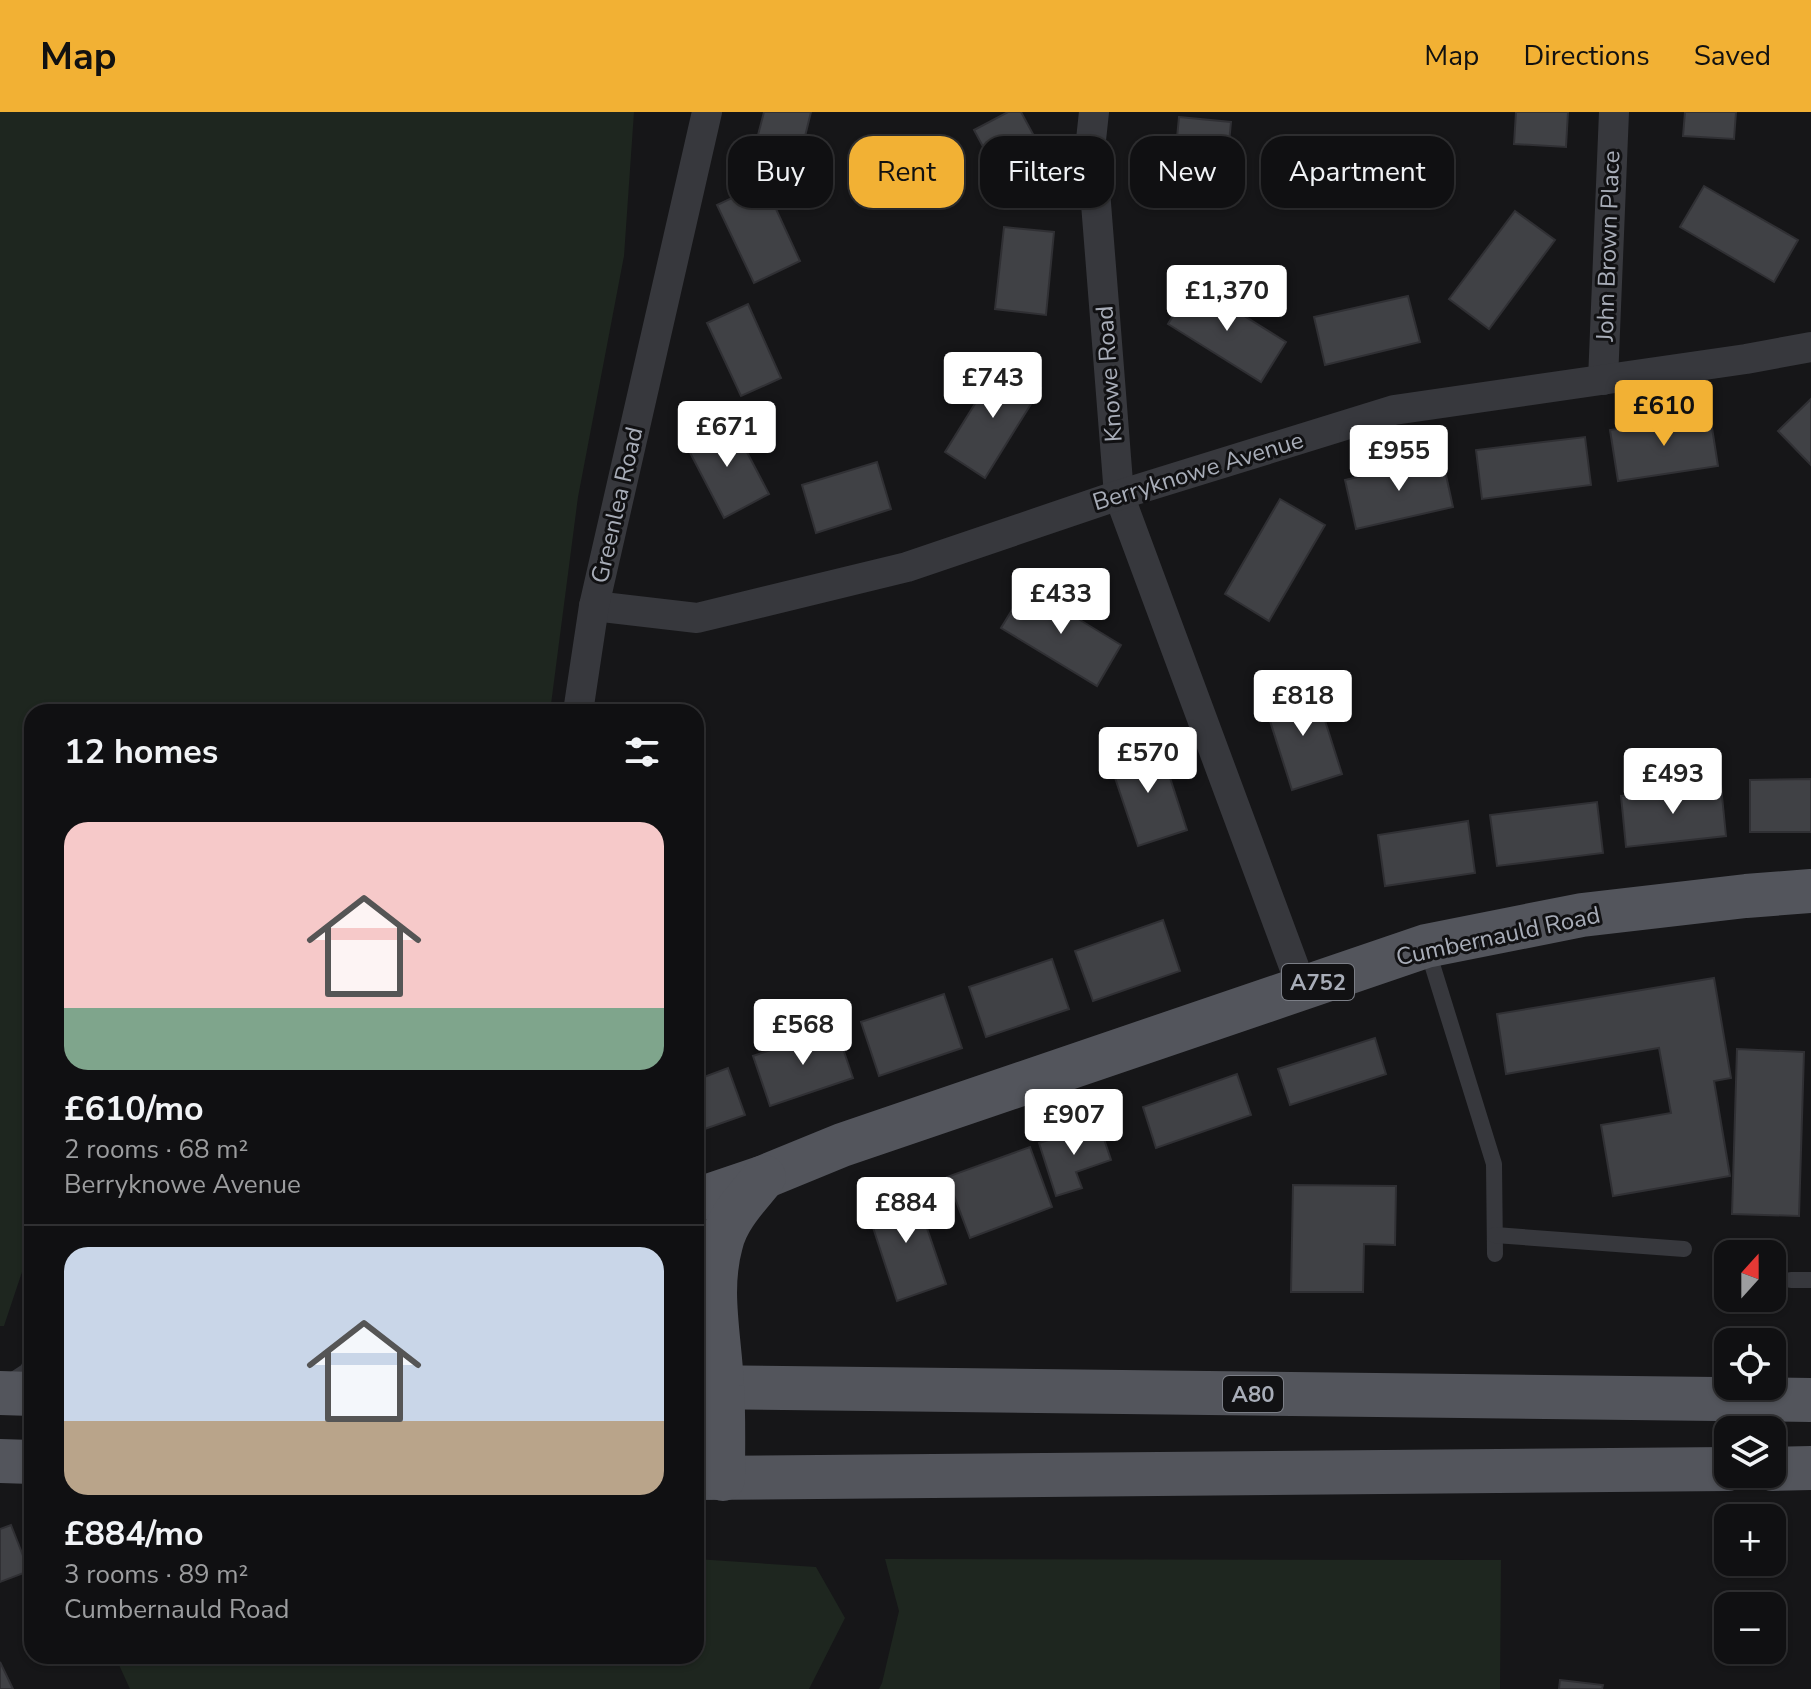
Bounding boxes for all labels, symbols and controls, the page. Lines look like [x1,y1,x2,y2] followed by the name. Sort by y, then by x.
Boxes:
[40,31,117,82] text: Map
[1424,37,1479,75] text: Map
[1523,37,1650,75] text: Directions
[1694,37,1771,75] text: Saved
[728,136,833,208] chip: Buy
[849,136,964,208] chip: Rent
[980,136,1114,208] chip: Filters
[1130,136,1245,208] chip: New
[1261,136,1454,208] chip: Apartment
[1589,150,1627,343] street label: John Brown Place
[1162,265,1292,333] pin: £1,370
[1185,273,1269,308] text: £1,370
[1088,305,1130,443] street label: Knowe Road
[946,352,1040,420] pin: £743
[962,360,1024,395] text: £743
[1617,380,1711,448] pin: £610
[1633,388,1695,423] text: £610
[680,401,774,469] pin: £671
[696,409,758,444] text: £671
[583,424,651,586] street label: Greenlea Road
[1089,424,1307,518] street label: Berryknowe Avenue
[1352,425,1446,493] pin: £955
[1368,433,1430,468] text: £955
[1014,568,1108,636] pin: £433
[1030,576,1092,611] text: £433
[1256,670,1350,738] pin: £818
[1272,678,1334,713] text: £818
[1101,727,1195,795] pin: £570
[64,729,218,775] text: 12 homes
[620,730,664,774] icon: filters
[1117,735,1179,770] text: £570
[1626,748,1720,816] pin: £493
[1642,756,1704,791] text: £493
[292,874,436,1018] icon: home
[1393,899,1603,973] street label: Cumbernauld Road
[1282,964,1354,1000] road number: A752
[756,999,850,1067] pin: £568
[772,1007,834,1042] text: £568
[64,1086,204,1132] text: £610/mo
[1027,1089,1121,1157] pin: £907
[1043,1097,1105,1132] text: £907
[64,1132,248,1167] text: 2 rooms · 68 m²
[64,1167,301,1202] text: Berryknowe Avenue
[859,1177,953,1245] pin: £884
[875,1185,937,1220] text: £884
[1714,1240,1786,1312] north arrow
[1714,1240,1786,1664] map controls
[292,1299,436,1443] icon: home
[1714,1328,1786,1400] button: locate
[1223,1376,1283,1412] road number: A80
[1714,1416,1786,1488] button: layers
[1714,1504,1786,1576] button: +
[64,1511,204,1557] text: £884/mo
[64,1557,248,1592] text: 3 rooms · 89 m²
[64,1592,289,1627] text: Cumbernauld Road
[1714,1592,1786,1664] button: −

